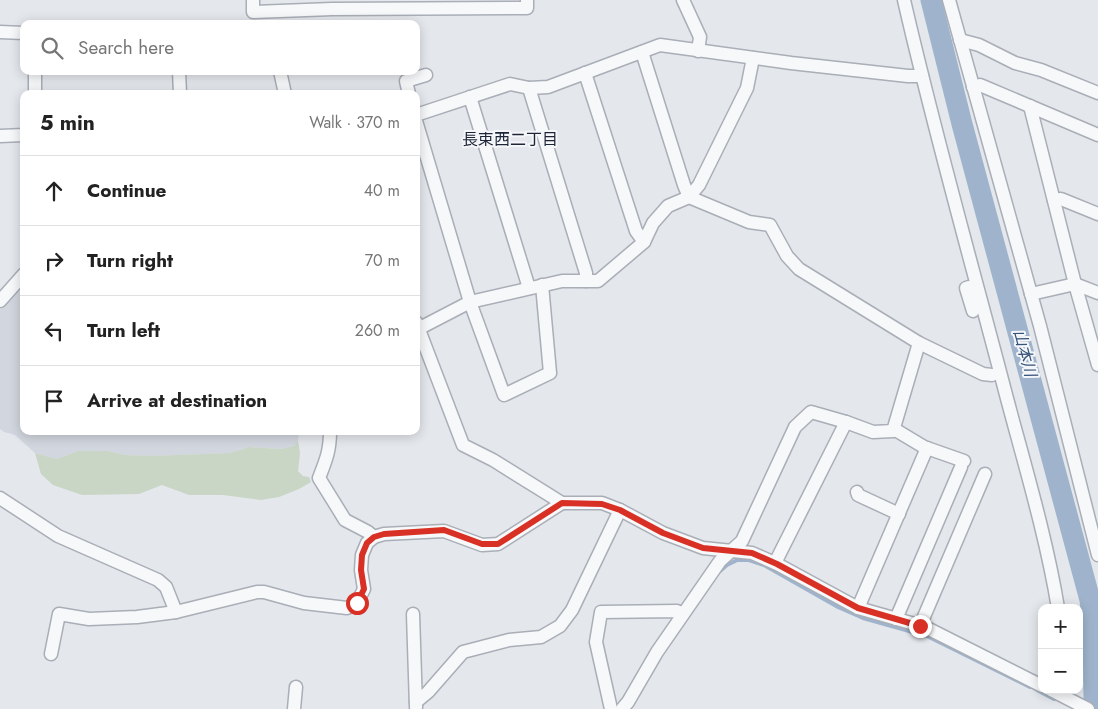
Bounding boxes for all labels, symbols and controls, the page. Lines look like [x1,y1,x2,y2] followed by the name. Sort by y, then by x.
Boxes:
[20,20,420,75] search box
[38,34,66,62] icon: search
[78,34,174,61] text: Search here
[40,108,95,138] text: 5 min
[309,111,400,134] text: Walk · 370 m
[462,128,558,151] district label: 長束西二丁目
[40,177,68,205] icon: ahead
[87,177,166,204] text: Continue
[364,179,400,202] text: 40 m
[40,247,68,275] icon: right
[87,247,173,274] text: Turn right
[365,249,400,272] text: 70 m
[40,317,68,345] icon: left
[87,317,160,344] text: Turn left
[355,319,400,342] text: 260 m
[1008,327,1043,381] water label: 山本川
[40,387,68,415] icon: arrive
[87,387,267,414] text: Arrive at destination
[346,592,369,615] route start
[1038,604,1083,694] map controls
[1038,604,1083,649] button: +
[909,615,932,638] route end
[1038,649,1083,694] button: −

